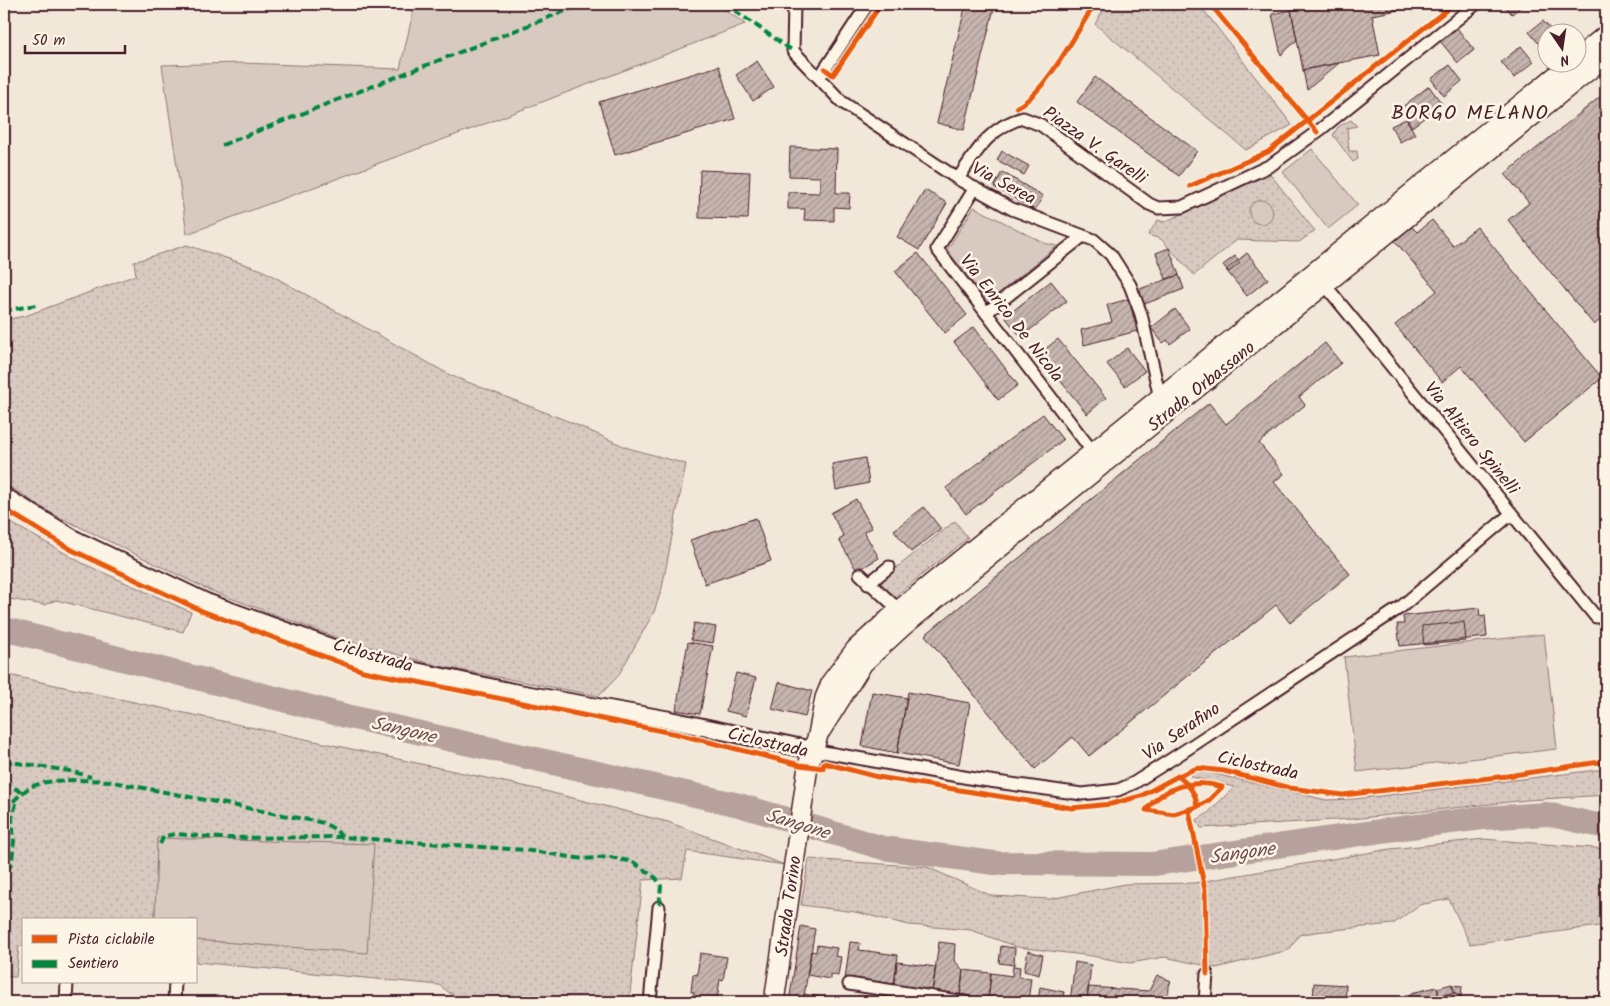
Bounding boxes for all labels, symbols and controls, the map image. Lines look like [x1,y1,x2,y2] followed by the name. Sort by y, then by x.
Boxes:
[25,22,125,54] scale bar
[1538,22,1588,72] north arrow
[32,29,66,53] text: 50 m
[1558,48,1571,71] text: N
[1391,98,1549,130] district label: BORGO MELANO
[1036,99,1153,193] street label: Piazza V. Garelli
[966,155,1041,213] street label: Via Serea
[951,249,1070,389] street label: Via Enrico De Nicola
[1142,334,1262,440] street label: Strada Orbassano
[1416,376,1526,503] street label: Via Altiero Spinelli
[329,631,416,682] street label: Ciclostrada
[1137,695,1227,769] street label: Via Serafino
[368,709,441,753] water label: Sangone
[724,720,811,767] street label: Ciclostrada
[1215,744,1301,789] street label: Ciclostrada
[762,801,835,850] water label: Sangone
[1208,834,1279,873] water label: Sangone
[768,854,811,958] street label: Strada Torino
[22,918,198,984] legend
[68,928,155,952] text: Pista ciclabile
[68,952,119,976] text: Sentiero

